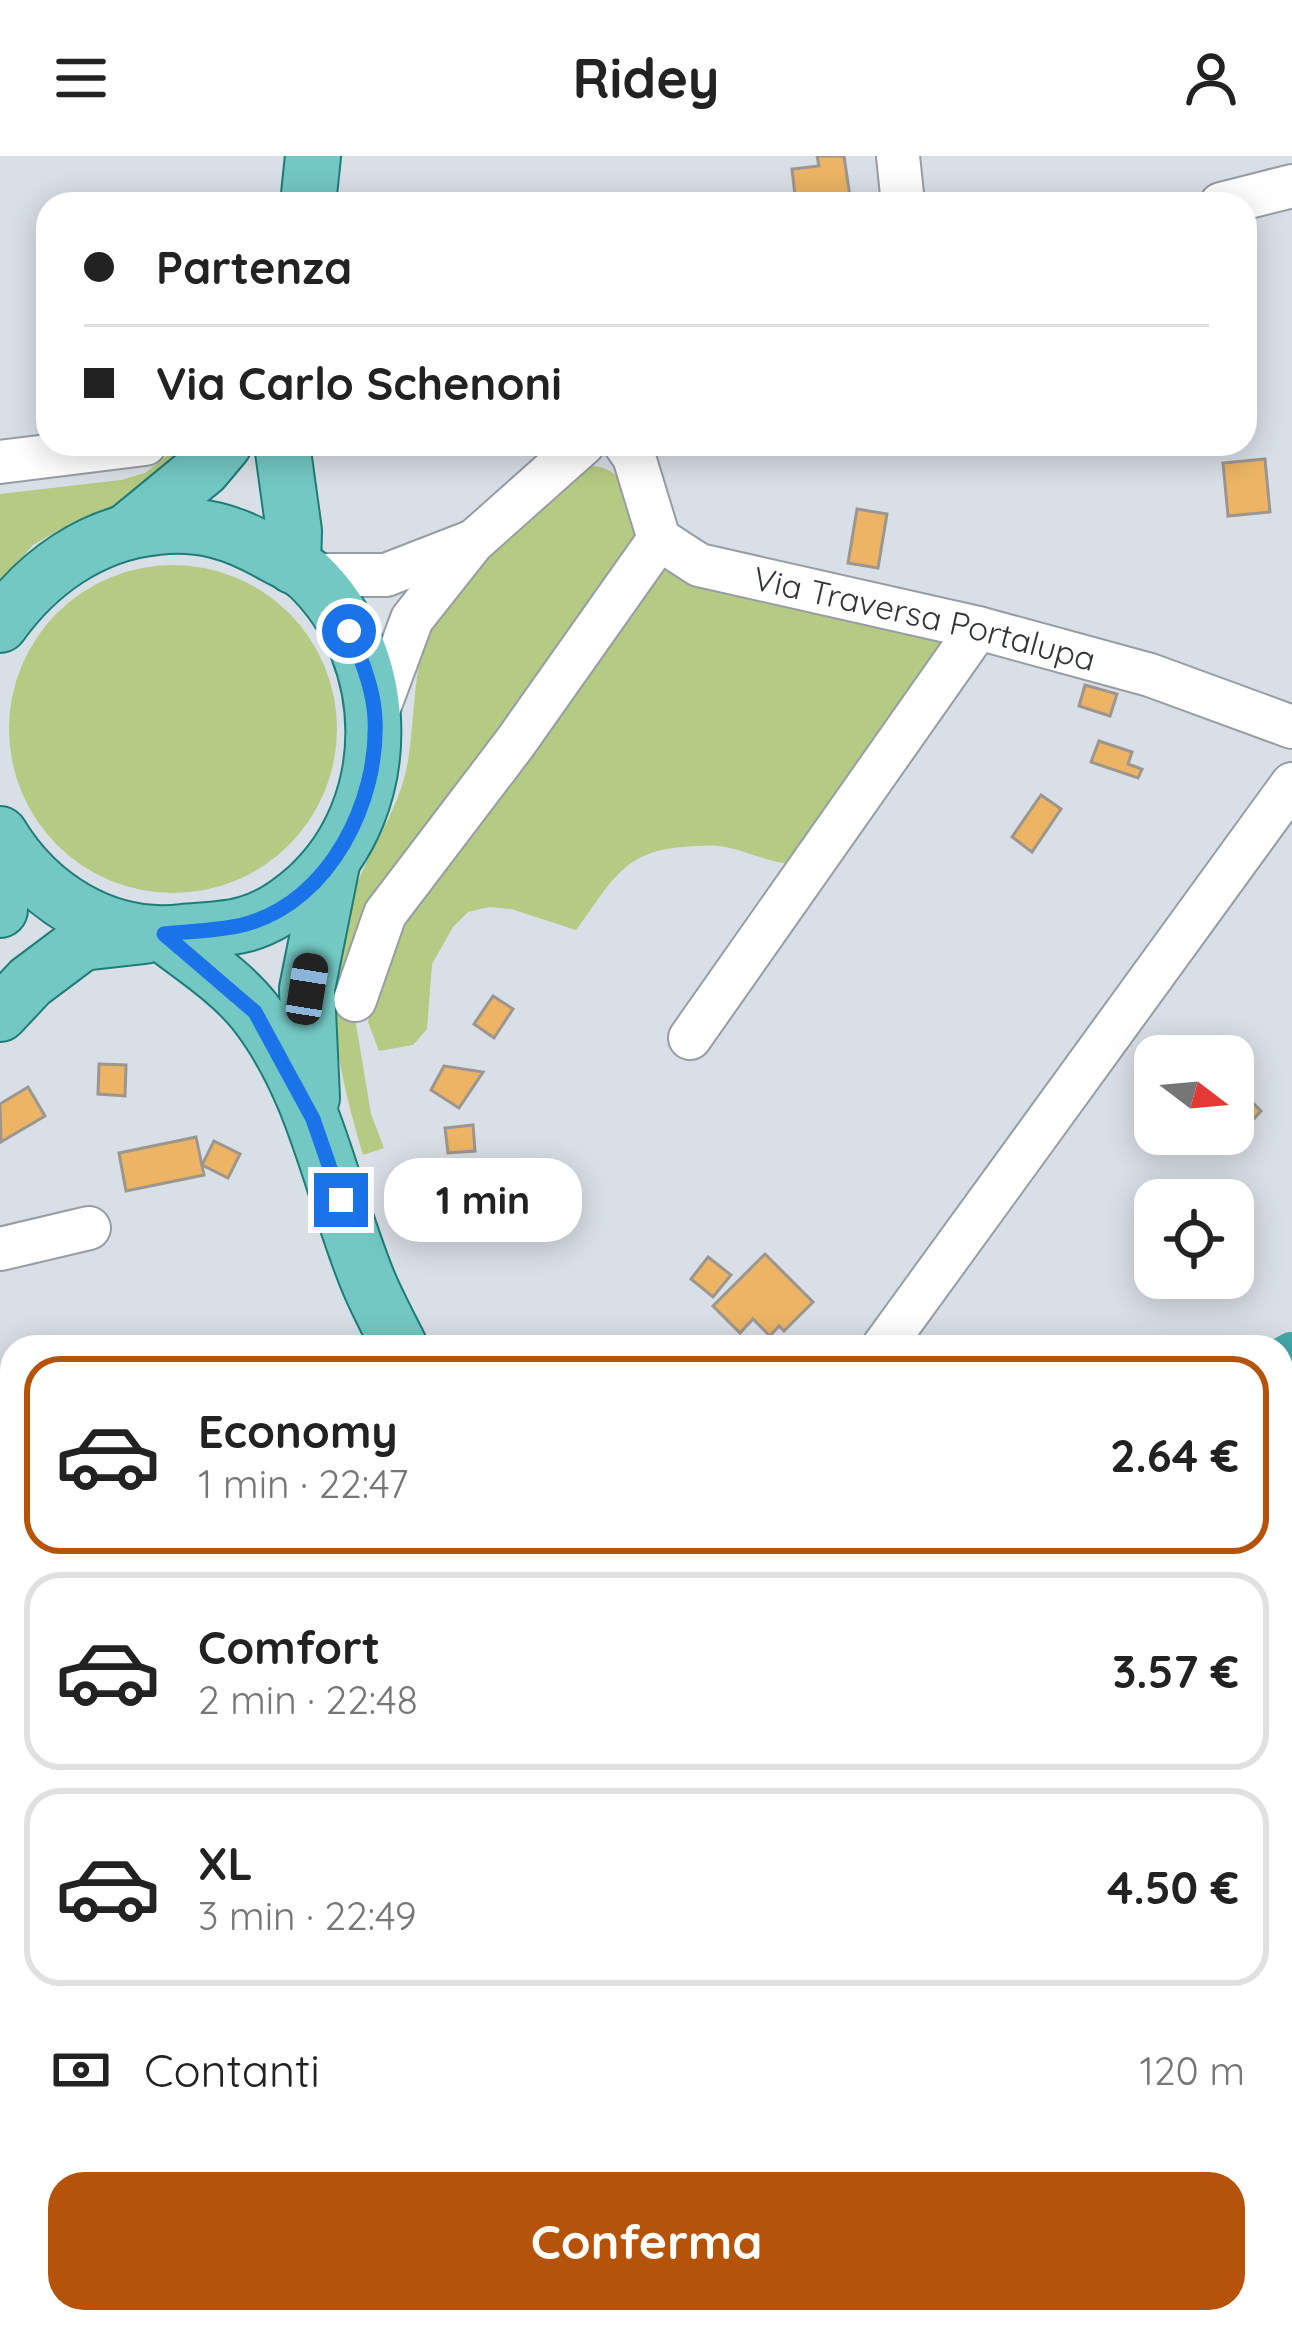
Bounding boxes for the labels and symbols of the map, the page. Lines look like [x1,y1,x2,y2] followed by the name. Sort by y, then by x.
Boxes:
[750,557,1100,679] street label: Via Traversa Portalupa
[322,604,376,658] route start
[284,951,330,1027] car
[1134,1035,1254,1155] north arrow
[383,1158,581,1242] callout: 1 min
[314,1173,368,1227] route end

